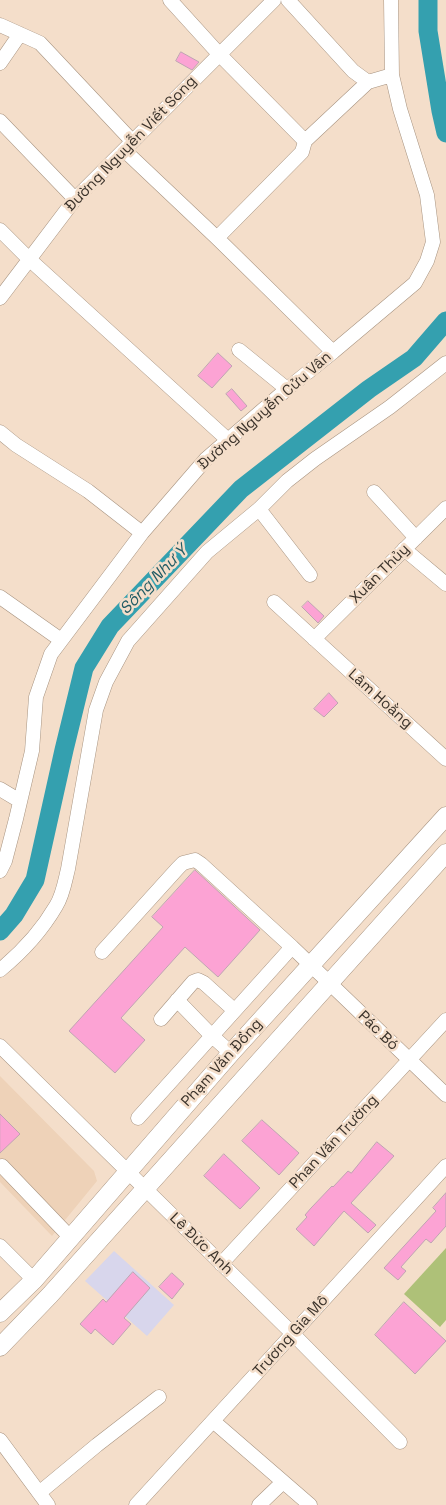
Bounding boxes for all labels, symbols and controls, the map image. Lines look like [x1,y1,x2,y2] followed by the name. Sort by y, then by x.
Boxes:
[62,73,200,215] street label: Đường Nguyễn Viết Song
[195,348,335,474] street label: Đường Nguyễn Cửu Vân
[116,541,192,619] water label: Sông Như Ý
[347,541,413,607] street label: Xuân Thủy
[344,666,416,732] street label: Lâm Hoằng
[354,1007,402,1055] street label: Pác Bó
[178,1015,266,1111] street label: Phạm Văn Đồng
[286,1091,382,1193] street label: Phan Văn Trường
[166,1209,236,1279] street label: Lê Đức Anh
[250,1292,332,1380] street label: Trương Gia Mô

